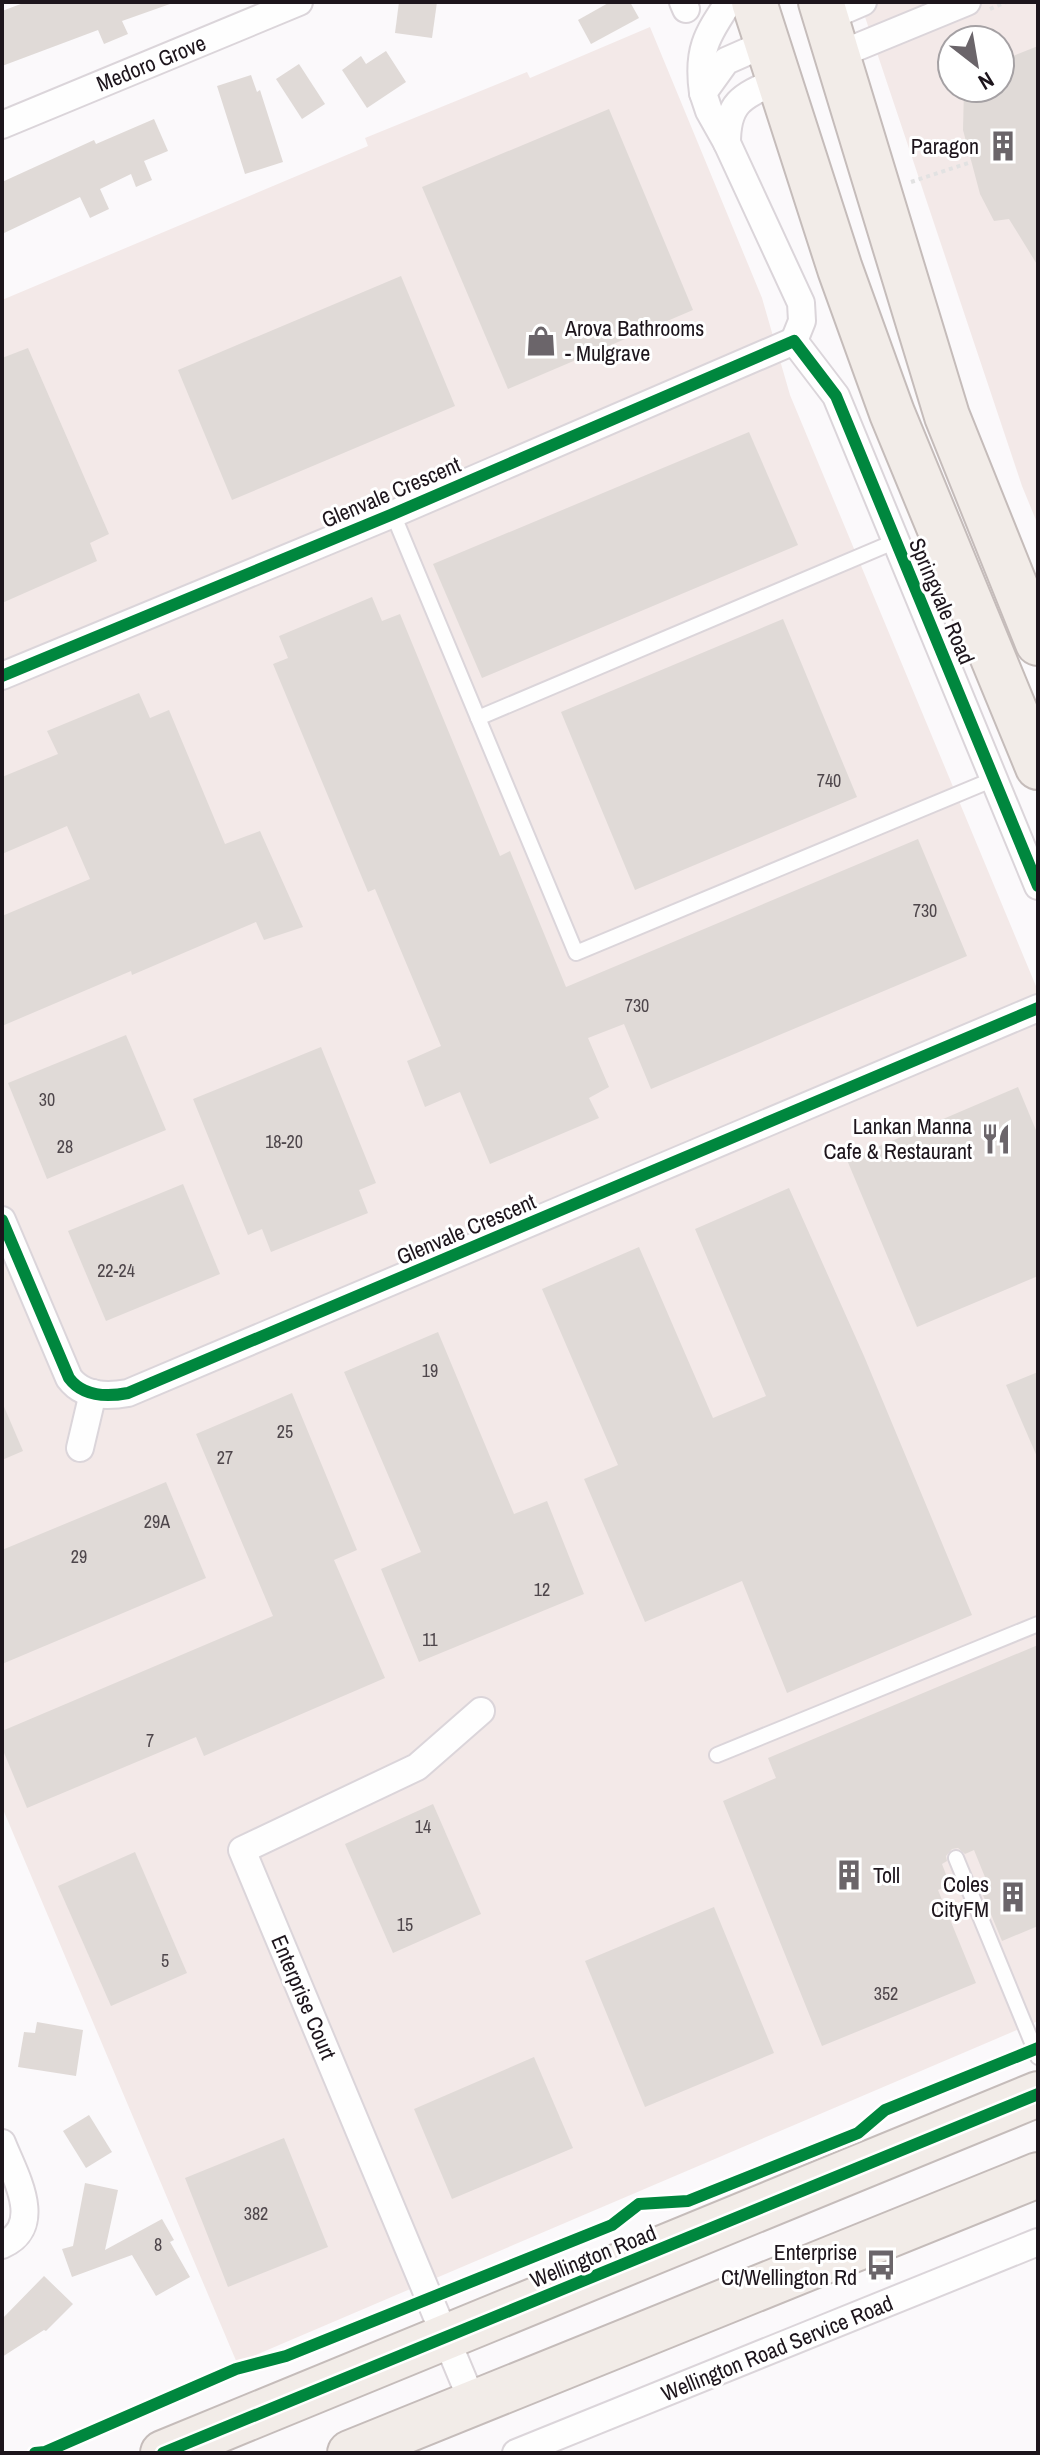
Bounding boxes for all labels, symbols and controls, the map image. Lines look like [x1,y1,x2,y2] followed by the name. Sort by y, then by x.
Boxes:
[936,24,1016,104] north arrow
[92,27,210,99] street label: Medoro Grove
[973,65,1000,97] text: N
[986,129,1020,163] building icon: Paragon
[911,131,979,161] place label: Paragon
[564,313,704,368] place label: Arova Bathrooms - Mulgrave
[524,324,558,358] shop icon: Arova Bathrooms - Mulgrave
[317,449,465,535] street label: Glenvale Crescent
[902,533,982,669] street label: Springvale Road
[817,768,841,793] house number: 740
[913,898,937,923] house number: 730
[625,993,649,1018] house number: 730
[39,1087,55,1112] house number: 30
[824,1111,972,1166] place label: Lankan Manna Cafe & Restaurant
[979,1122,1013,1156] restaurant icon: Lankan Manna Cafe & Restaurant
[265,1129,303,1154] house number: 18-20
[57,1134,73,1159] house number: 28
[392,1186,540,1272] street label: Glenvale Crescent
[97,1258,135,1283] house number: 22-24
[422,1358,438,1383] house number: 19
[277,1419,293,1444] house number: 25
[217,1445,233,1470] house number: 27
[144,1509,170,1534] house number: 29A
[71,1544,87,1569] house number: 29
[534,1577,550,1602] house number: 12
[422,1627,438,1652] house number: 11
[146,1728,154,1753] house number: 7
[415,1814,431,1839] house number: 14
[832,1858,866,1892] building icon: Toll
[873,1860,900,1890] place label: Toll
[931,1869,989,1924] place label: Coles CityFM
[996,1880,1030,1914] building icon: Coles CityFM
[397,1912,413,1937] house number: 15
[264,1930,344,2064] street label: Enterprise Court
[161,1948,169,1973] house number: 5
[874,1981,898,2006] house number: 352
[244,2201,268,2226] house number: 382
[526,2217,660,2295] street label: Wellington Road
[154,2232,162,2257] house number: 8
[721,2237,857,2292] place label: Enterprise Ct/Wellington Rd
[864,2248,898,2282] bus stop icon: Enterprise Ct/Wellington Rd
[657,2288,897,2408] street label: Wellington Road Service Road

